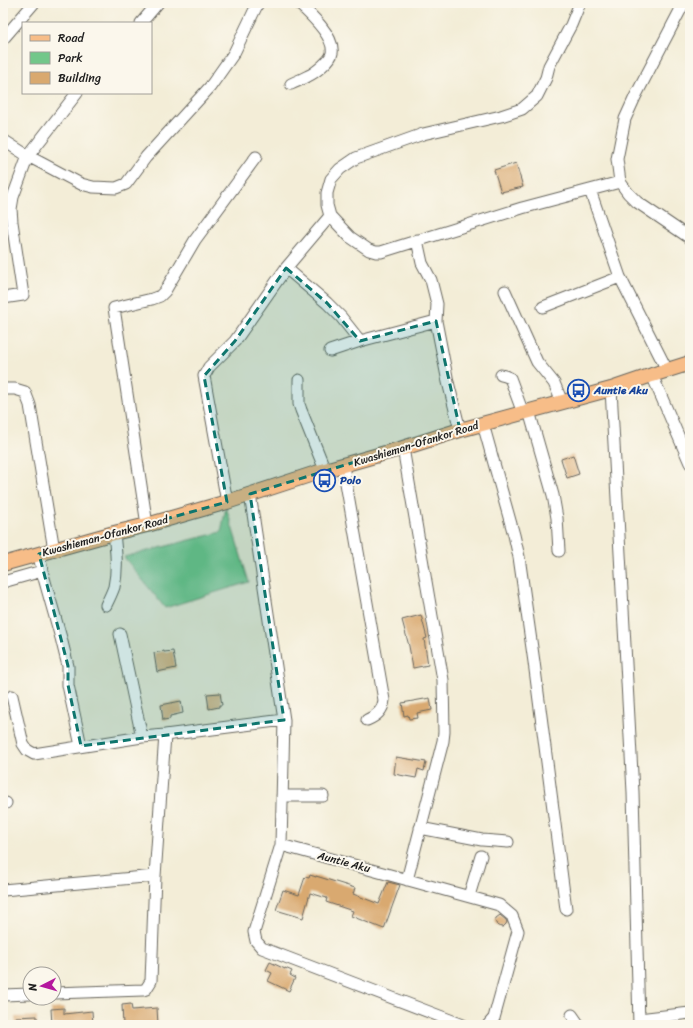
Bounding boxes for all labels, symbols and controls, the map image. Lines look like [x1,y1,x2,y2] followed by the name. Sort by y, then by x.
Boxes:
[22,22,152,94] legend
[58,27,85,49] text: Road
[58,47,83,69] text: Park
[58,67,101,89] text: Building
[565,377,591,403] bus stop icon: Auntie Aku
[593,381,649,400] place label: Auntie Aku
[351,416,482,472] street label: Kwashieman-Ofankor Road
[311,467,337,493] bus stop icon: Polo
[340,471,361,490] place label: Polo
[40,510,171,562] street label: Kwashieman-Ofankor Road
[314,846,373,878] street label: Auntie Aku
[22,966,62,1006] north arrow
[23,982,43,993] text: N

